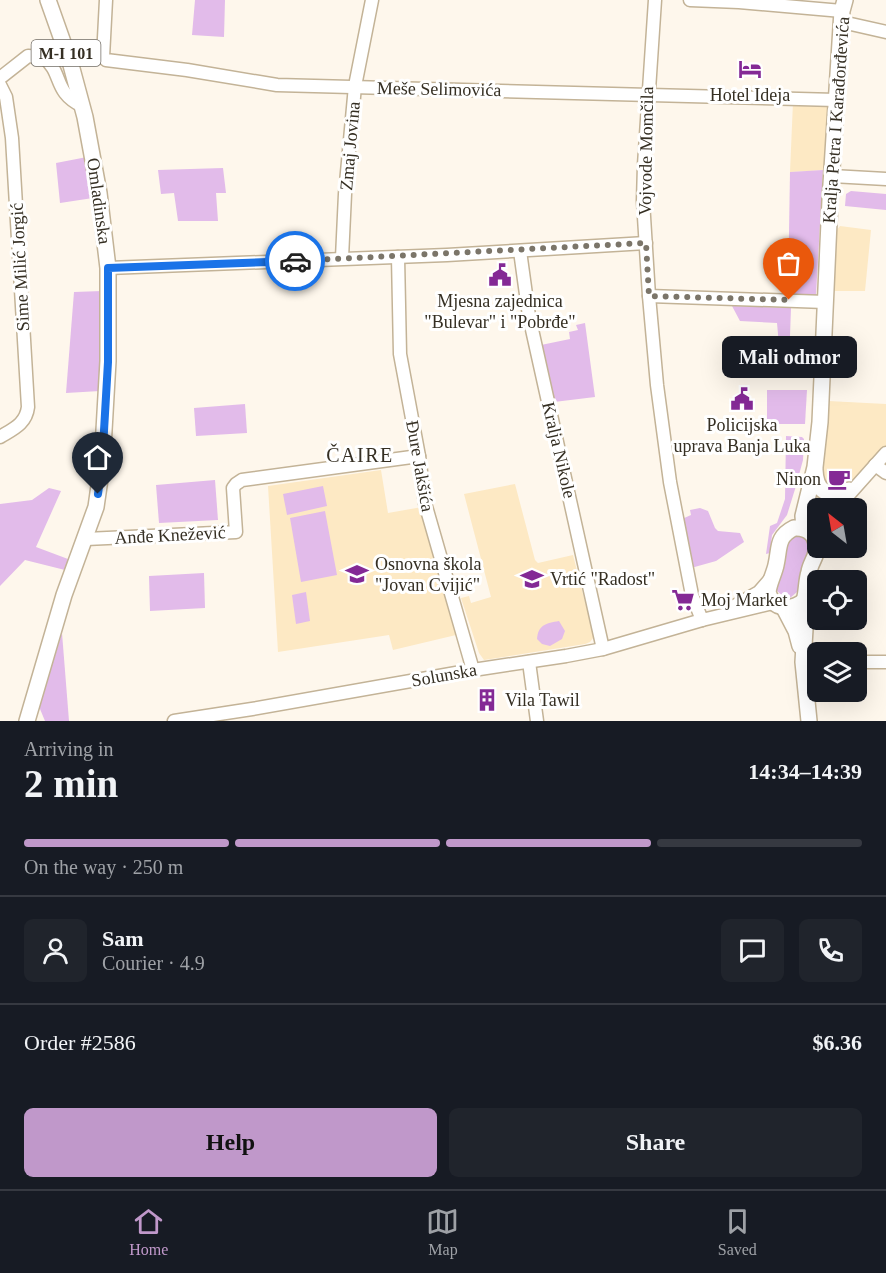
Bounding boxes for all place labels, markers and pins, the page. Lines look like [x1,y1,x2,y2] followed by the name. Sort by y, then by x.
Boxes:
[737,56,763,82] hotel icon: Hotel Ideja
[710,85,790,105] place label: Hotel Ideja
[763,238,814,300] pin
[487,262,513,288] public building icon: Mjesna zajednica "Bulevar" i "Pobrđe"
[424,291,576,332] place label: Mjesna zajednica "Bulevar" i "Pobrđe"
[722,336,856,378] callout: Mali odmor
[729,386,755,412] public building icon: Policijska uprava Banja Luka
[674,415,810,456] place label: Policijska uprava Banja Luka
[72,432,123,494] pin
[826,466,852,492] cafe icon: Ninon
[776,469,821,489] place label: Ninon
[375,554,482,595] place label: Osnovna škola "Jovan Cvijić"
[344,561,370,587] school or university icon: Osnovna škola "Jovan Cvijić"
[519,566,545,592] school or university icon: Vrtić "Radost"
[550,569,655,589] place label: Vrtić "Radost"
[670,587,696,613] supermarket icon: Moj Market
[701,590,787,610] place label: Moj Market
[474,687,500,713] building icon: Vila Tawil
[505,690,580,710] place label: Vila Tawil

